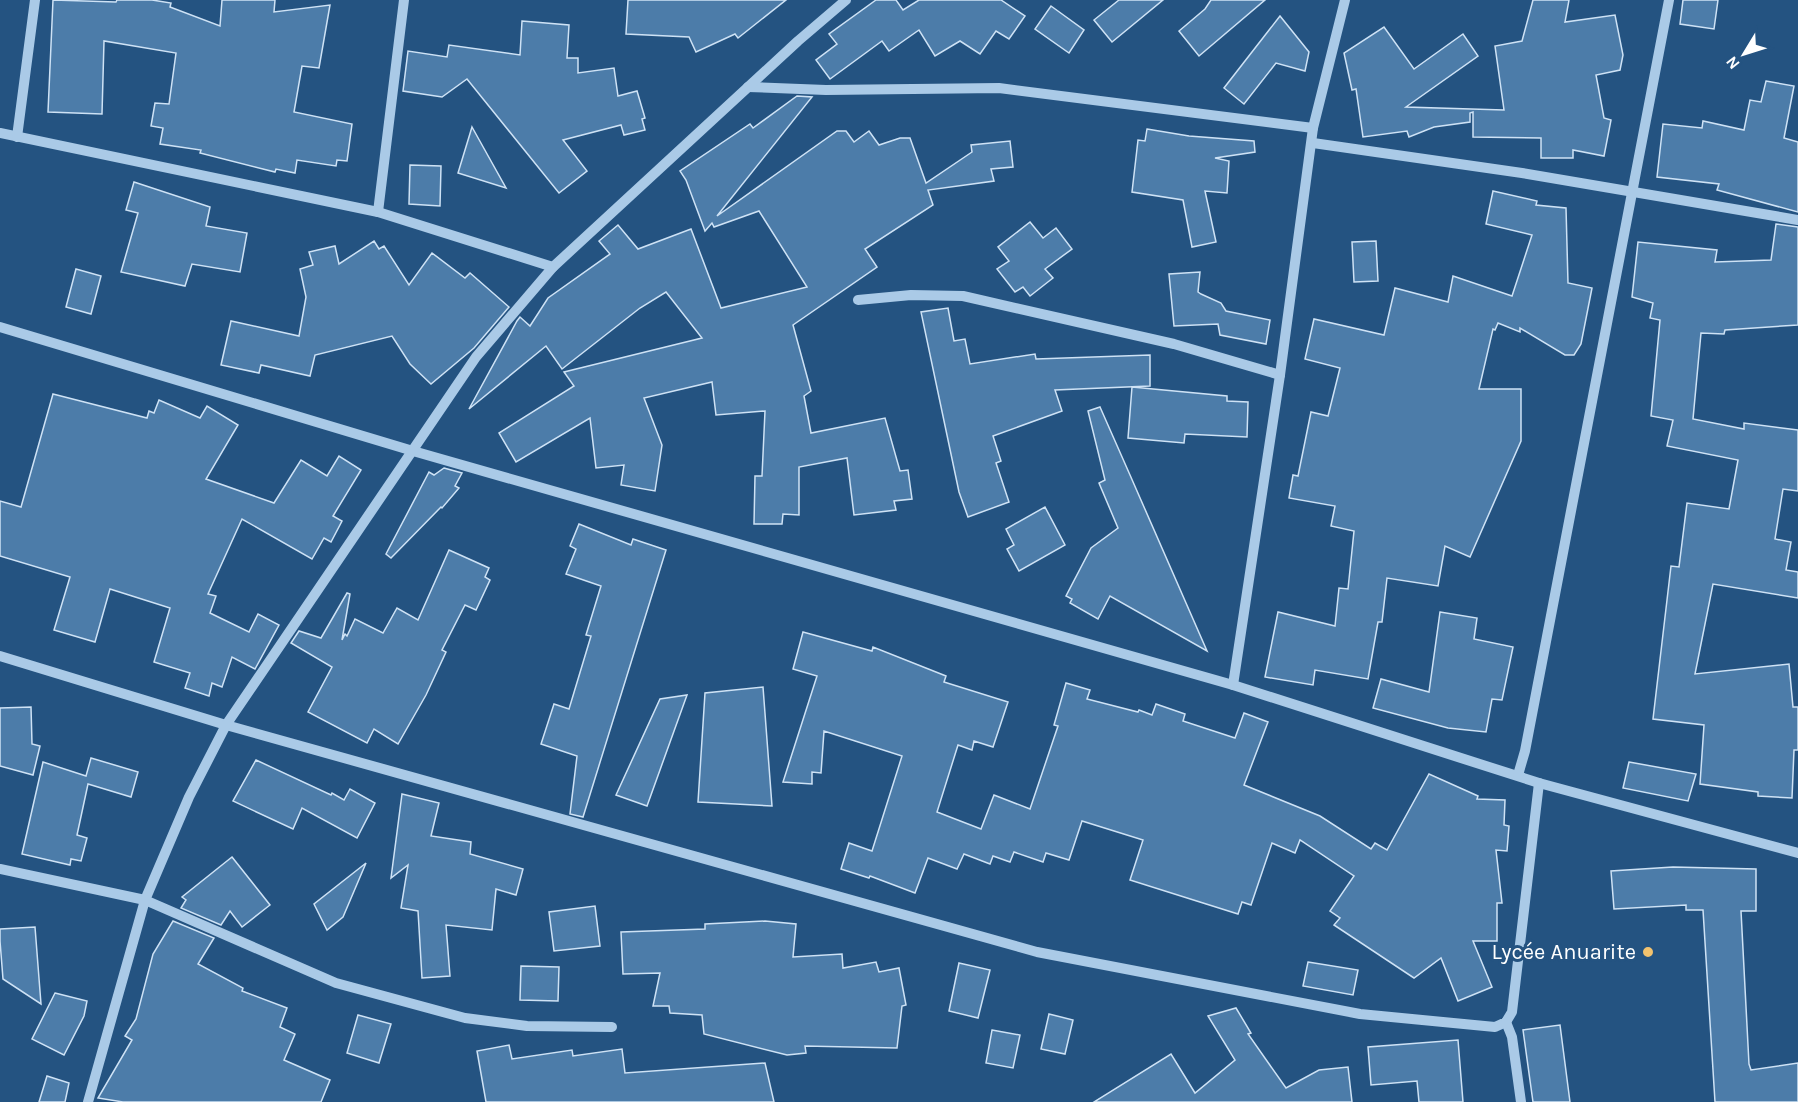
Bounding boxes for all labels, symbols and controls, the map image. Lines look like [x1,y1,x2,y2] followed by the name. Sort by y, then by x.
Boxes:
[1714,24,1774,84] north arrow
[1722,53,1744,73] text: N
[1491,939,1636,965] place label: Lycée Anuarite
[1641,945,1655,959] marker: Lycée Anuarite

